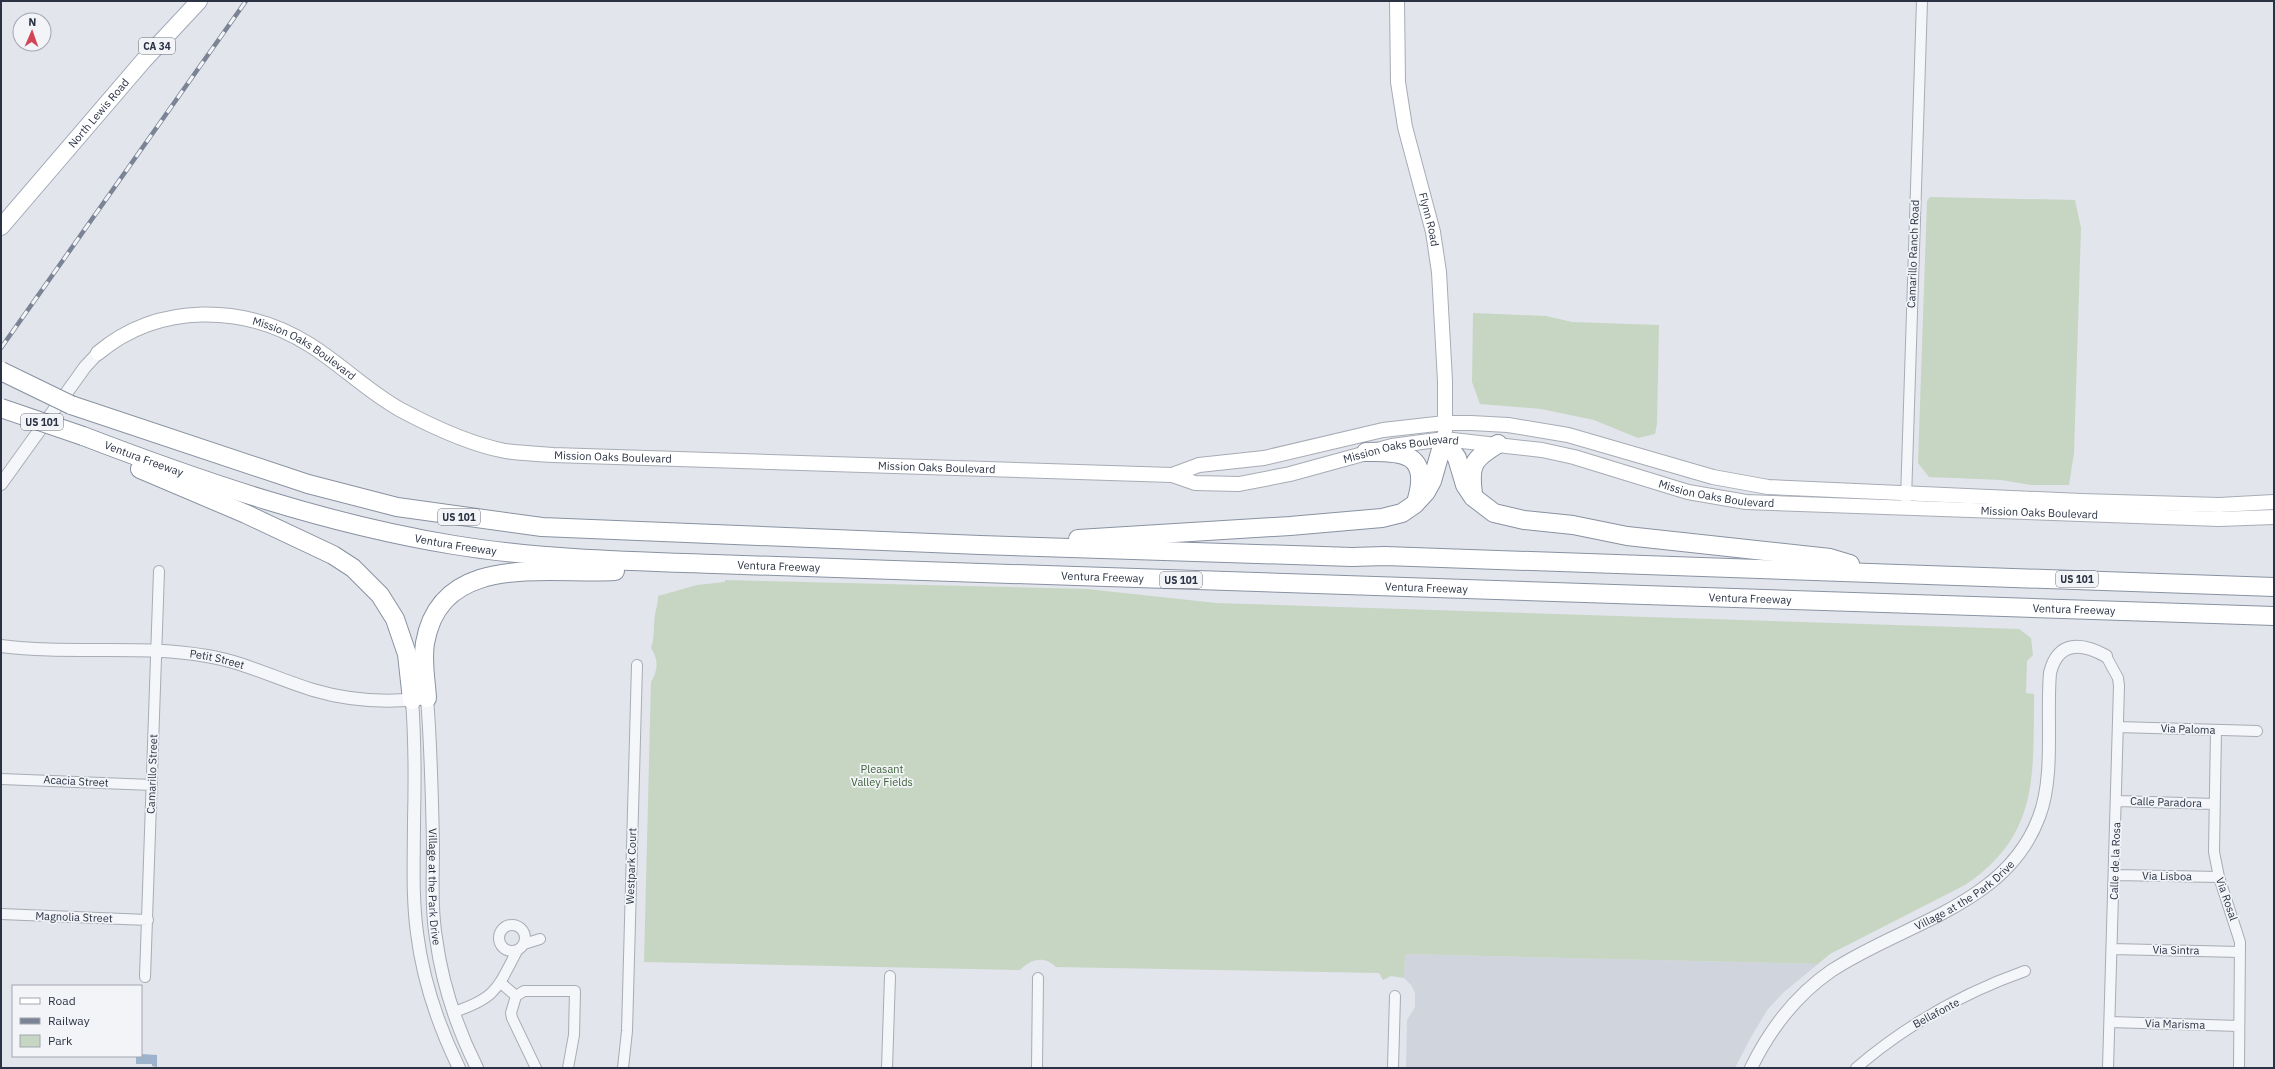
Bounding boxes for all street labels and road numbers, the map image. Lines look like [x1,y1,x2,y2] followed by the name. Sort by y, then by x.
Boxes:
[139,38,175,54] road number: CA 34
[65,76,132,151] street label: North Lewis Road
[1416,191,1442,247] street label: Flynn Road
[1904,200,1922,308] street label: Camarillo Ranch Road
[251,314,359,383] street label: Mission Oaks Boulevard
[21,414,63,430] road number: US 101
[1342,432,1460,466] street label: Mission Oaks Boulevard
[102,438,186,480] street label: Ventura Freeway
[554,448,672,466] street label: Mission Oaks Boulevard
[878,459,996,476] street label: Mission Oaks Boulevard
[1657,476,1775,510] street label: Mission Oaks Boulevard
[1980,503,2098,522] street label: Mission Oaks Boulevard
[438,509,480,525] road number: US 101
[413,531,498,558] street label: Ventura Freeway
[737,558,821,575] street label: Ventura Freeway
[1061,569,1145,585] street label: Ventura Freeway
[2056,571,2098,587] road number: US 101
[1160,572,1202,588] road number: US 101
[1385,579,1469,596] street label: Ventura Freeway
[1709,590,1792,607] street label: Ventura Freeway
[2032,601,2116,618] street label: Ventura Freeway
[189,646,247,672] street label: Petit Street
[2160,721,2216,737] street label: Via Paloma
[144,734,160,814] street label: Camarillo Street
[43,772,109,790] street label: Acacia Street
[2130,794,2202,810] street label: Calle Paradora
[2107,822,2123,900] street label: Calle de la Rosa
[623,827,639,905] street label: Westpark Court
[426,828,444,946] street label: Village at the Park Drive
[1912,857,2017,933] street label: Village at the Park Drive
[2142,869,2192,883] street label: Via Lisboa
[2213,875,2241,923] street label: Via Rosal
[35,909,113,925] street label: Magnolia Street
[2152,943,2200,957] street label: Via Sintra
[1910,995,1962,1031] street label: Bellafonte
[2145,1016,2206,1032] street label: Via Marisma

